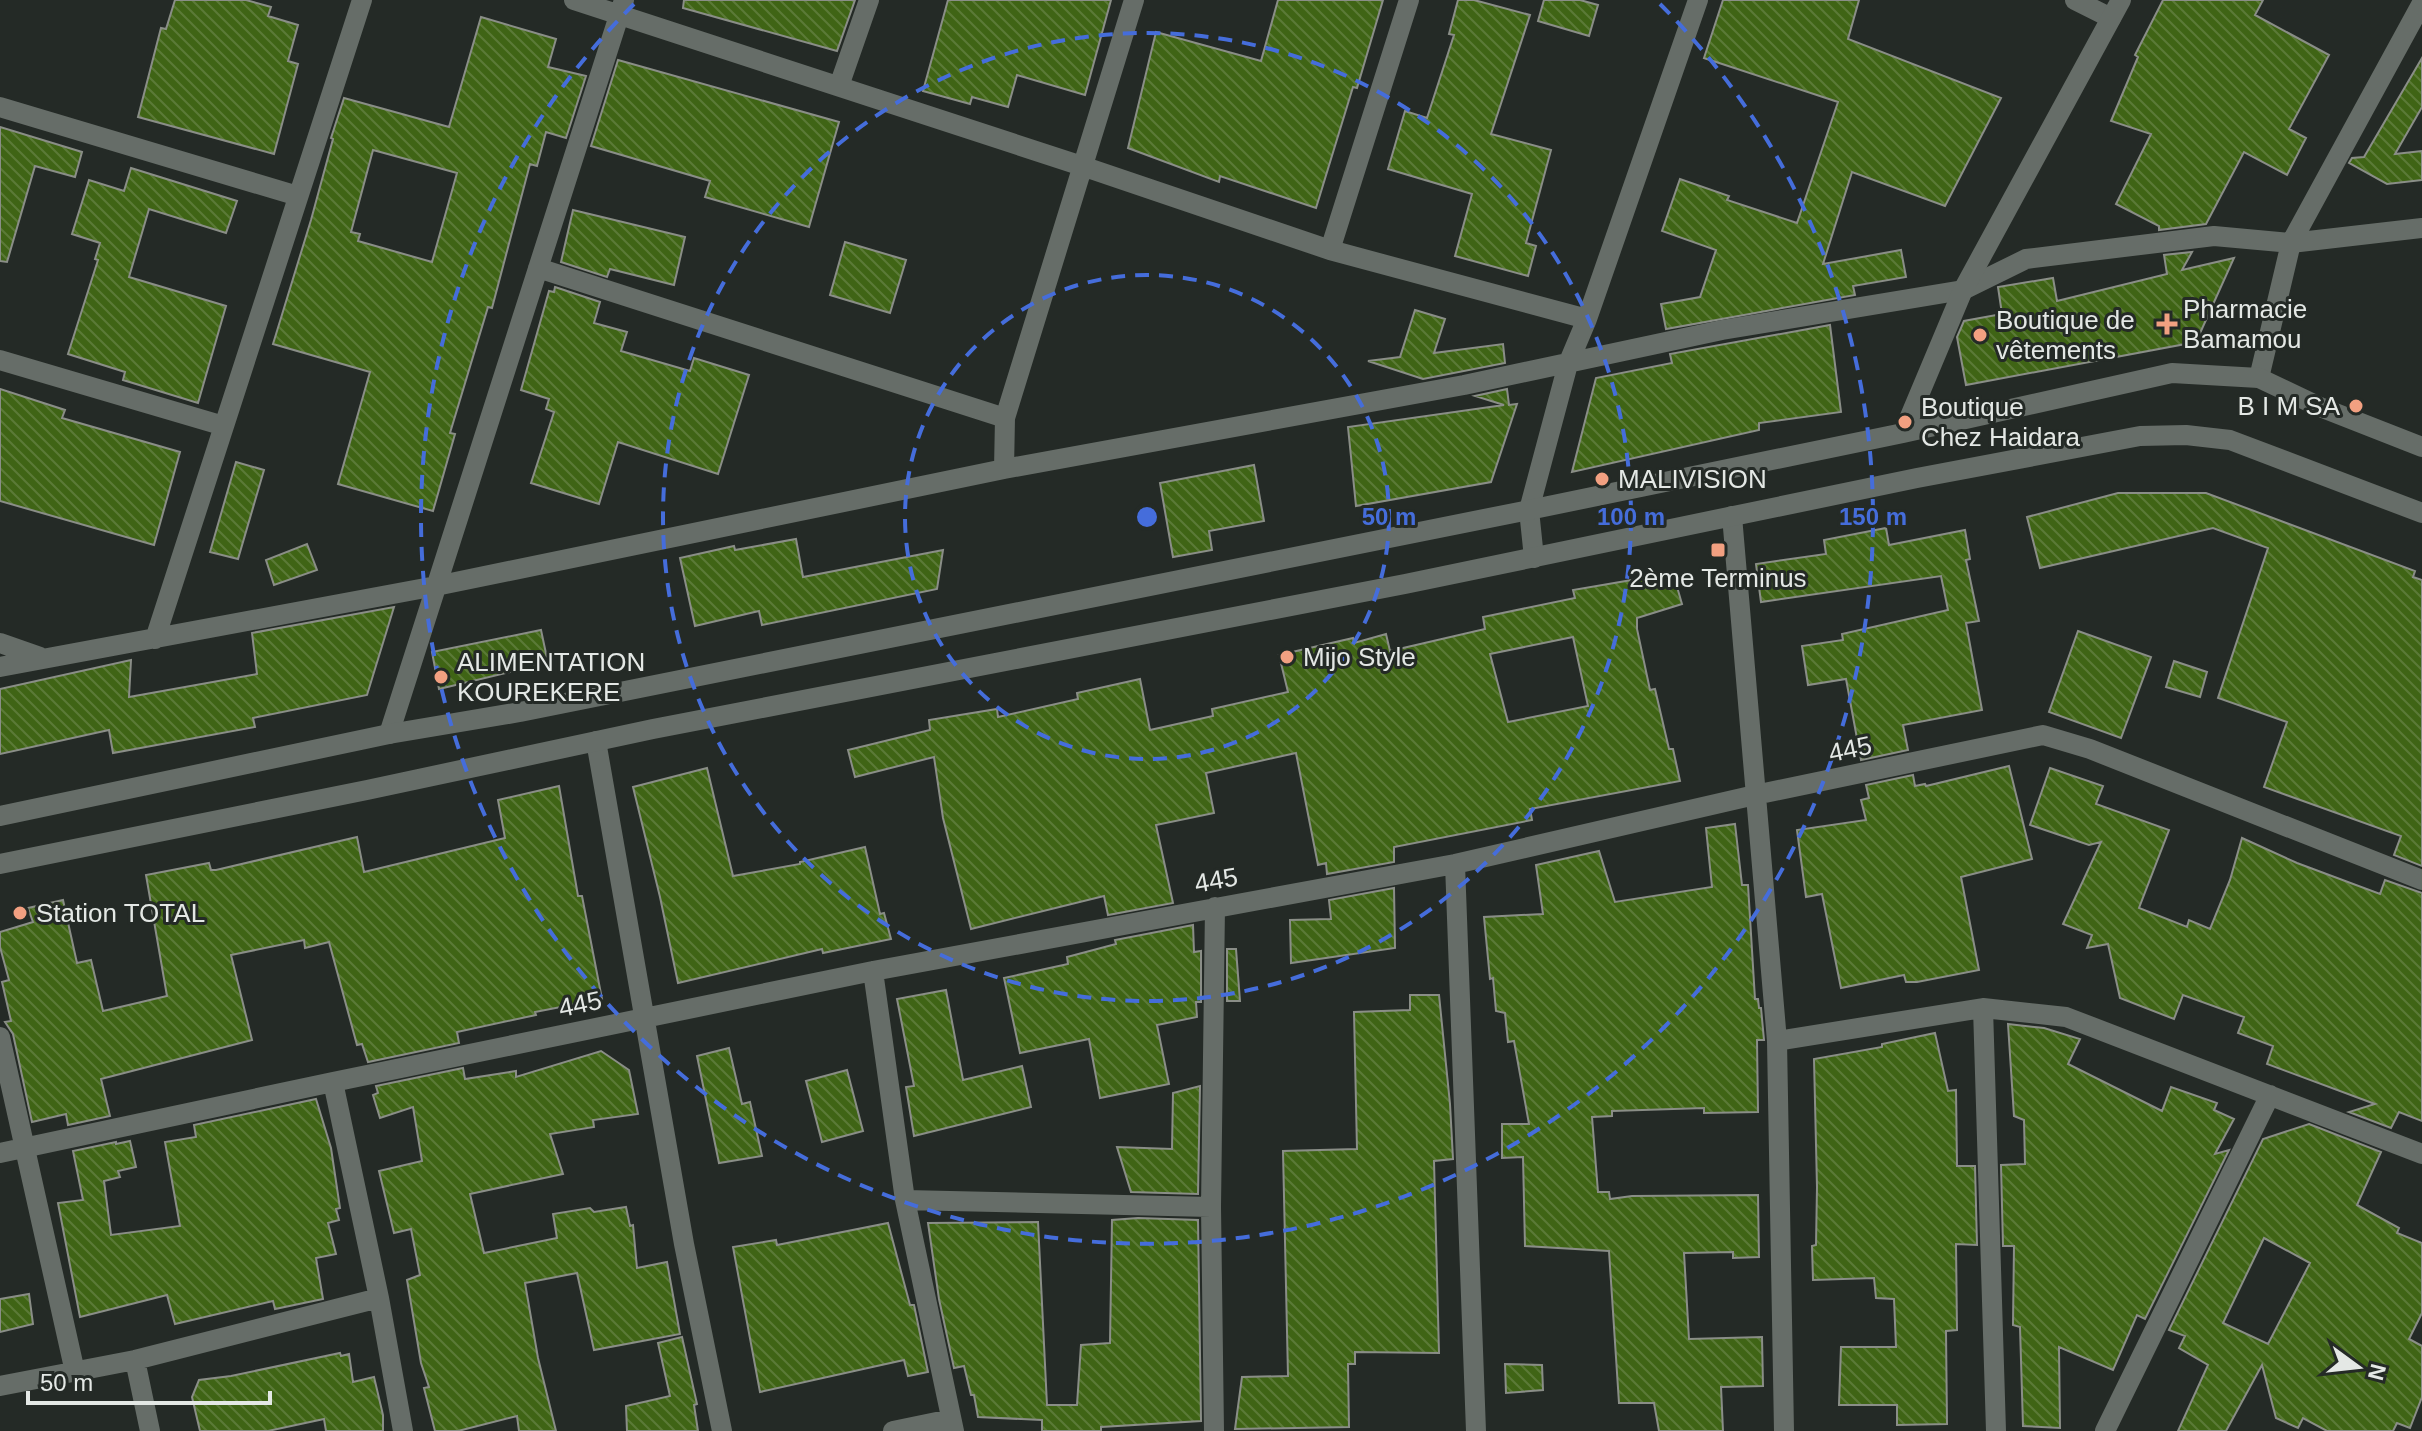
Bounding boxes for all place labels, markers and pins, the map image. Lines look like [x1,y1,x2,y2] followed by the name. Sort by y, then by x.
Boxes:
[2183,294,2307,354] place label: Pharmacie Bamamou
[1996,305,2135,365] place label: Boutique de vêtements
[2158,315,2176,333] marker: Pharmacie Bamamou
[1971,326,1989,344] marker: Boutique de vêtements
[2237,391,2341,421] place label: B I M SA
[1921,392,2081,452] place label: Boutique Chez Haidara
[2347,397,2365,415] marker: B I M SA
[1896,413,1914,431] marker: Boutique Chez Haidara
[1618,464,1767,494] place label: MALIVISION
[1593,470,1611,488] marker: MALIVISION
[1133,503,1161,531] centre of rings
[1709,541,1727,559] marker: 2ème Terminus
[1629,563,1807,593] place label: 2ème Terminus
[1303,642,1416,672] place label: Mijo Style
[457,647,645,707] place label: ALIMENTATION KOUREKERE
[1278,648,1296,666] marker: Mijo Style
[432,668,450,686] marker: ALIMENTATION KOUREKERE
[36,898,205,928] place label: Station TOTAL
[11,904,29,922] marker: Station TOTAL

